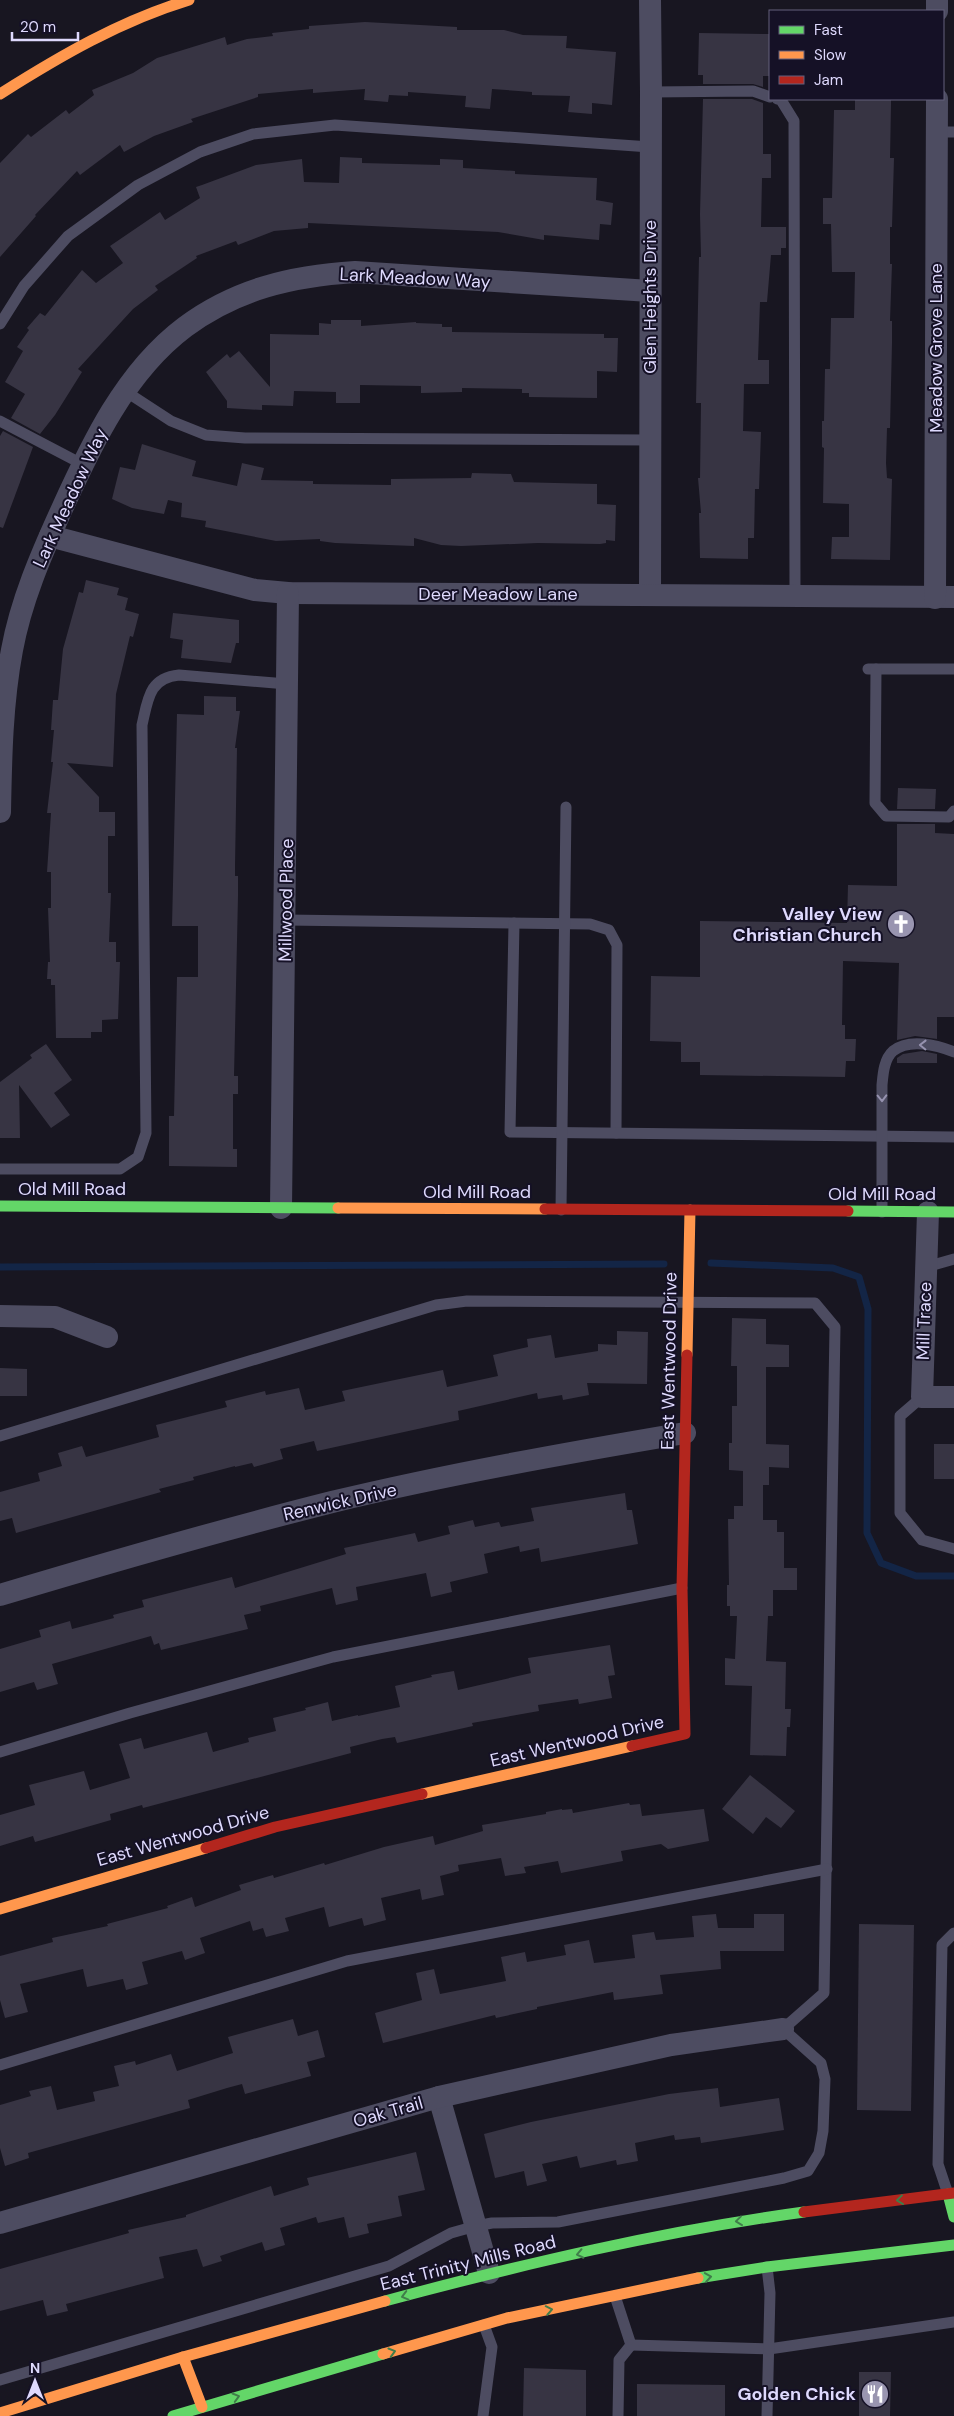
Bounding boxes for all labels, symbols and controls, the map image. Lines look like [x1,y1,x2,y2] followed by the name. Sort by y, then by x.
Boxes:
[12,10,79,42] scale bar
[769,10,944,100] legend
[20,17,56,37] text: 20 m
[814,20,843,40] text: Fast
[814,45,847,65] text: Slow
[814,70,843,90] text: Jam
[638,220,662,374] street label: Glen Heights Drive
[339,262,491,294] street label: Lark Meadow Way
[924,263,948,433] street label: Meadow Grove Lane
[27,424,113,572] street label: Lark Meadow Way
[418,582,578,606] street label: Deer Meadow Lane
[273,838,299,962] street label: Millwood Place
[733,902,882,947] place label: Valley View Christian Church
[886,909,916,939] church icon: Valley View Christian Church
[919,1039,927,1050] one-way arrow
[877,1094,887,1102] one-way arrow
[18,1177,126,1201] street label: Old Mill Road
[423,1180,531,1204] street label: Old Mill Road
[828,1182,936,1206] street label: Old Mill Road
[655,1272,683,1450] street label: East Wentwood Drive
[911,1281,937,1361] street label: Mill Trace
[281,1477,399,1527] street label: Renwick Drive
[488,1709,666,1773] street label: East Wentwood Drive
[94,1800,272,1872] street label: East Wentwood Drive
[350,2091,426,2133] street label: Oak Trail
[896,2194,904,2205] one-way arrow
[734,2215,742,2226] one-way arrow
[378,2230,558,2296] street label: East Trinity Mills Road
[575,2248,584,2259] one-way arrow
[704,2272,713,2282] one-way arrow
[401,2291,409,2301] one-way arrow
[545,2305,554,2315] one-way arrow
[388,2347,396,2357] one-way arrow
[10,2356,60,2406] north arrow
[30,2359,40,2377] text: N
[860,2379,890,2409] restaurant icon: Golden Chick
[738,2382,857,2406] place label: Golden Chick
[232,2393,240,2403] one-way arrow

